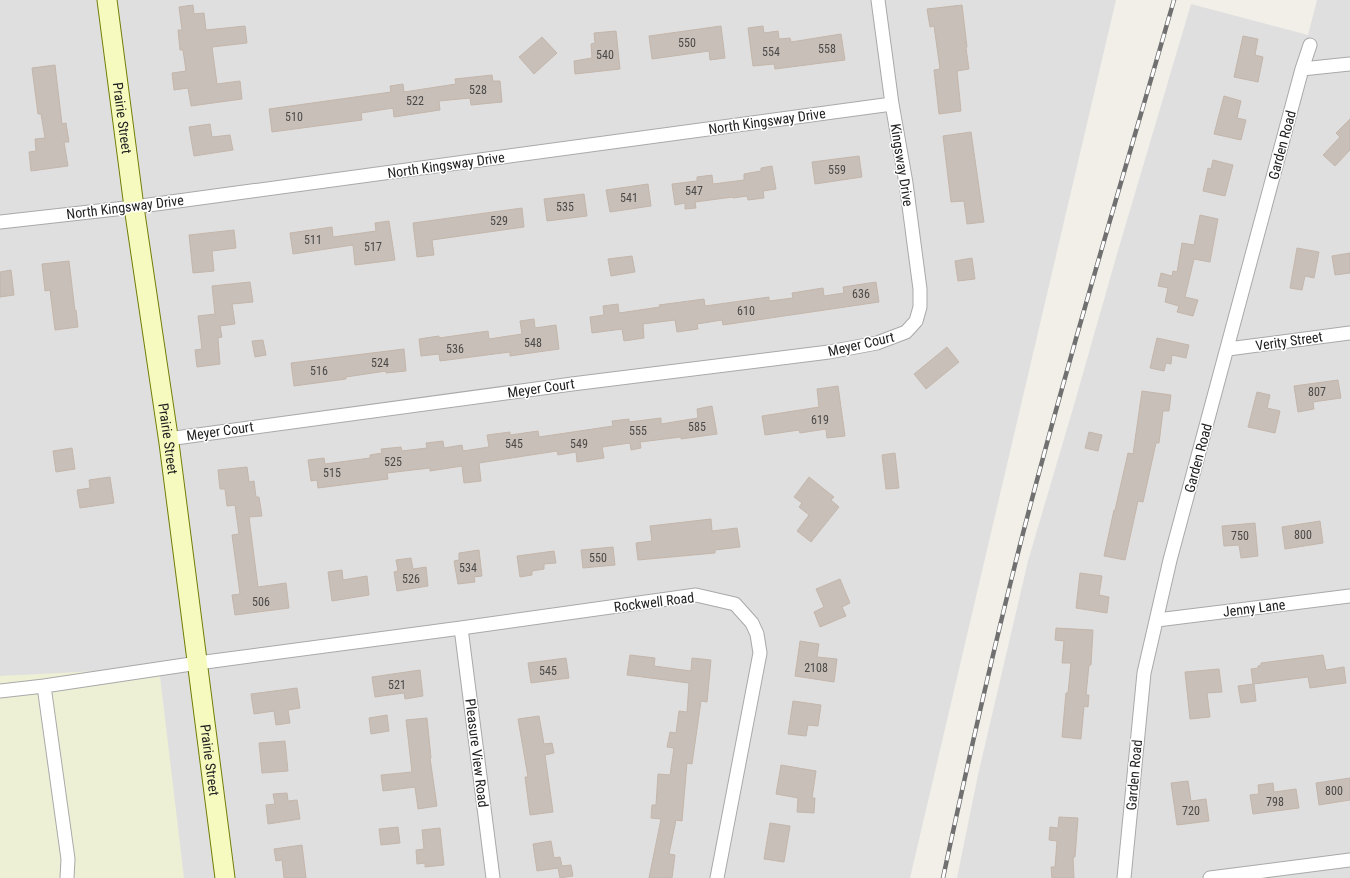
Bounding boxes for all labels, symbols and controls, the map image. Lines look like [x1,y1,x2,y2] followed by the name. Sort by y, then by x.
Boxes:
[678,36,696,50] house number: 550
[818,42,836,56] house number: 558
[762,45,780,59] house number: 554
[596,48,614,62] house number: 540
[110,81,135,155] street label: Prairie Street
[469,83,487,97] house number: 528
[406,94,424,108] house number: 522
[707,105,827,137] street label: North Kingsway Drive
[1265,109,1299,181] street label: Garden Road
[285,110,303,124] house number: 510
[888,122,917,208] street label: Kingsway Drive
[386,149,506,181] street label: North Kingsway Drive
[828,163,846,177] house number: 559
[685,184,703,198] house number: 547
[620,191,638,205] house number: 541
[65,192,185,222] street label: North Kingsway Drive
[556,200,574,214] house number: 535
[490,214,508,228] house number: 529
[304,233,322,247] house number: 511
[364,240,382,254] house number: 517
[852,287,870,301] house number: 636
[737,304,755,318] house number: 610
[1254,328,1324,354] street label: Verity Street
[826,329,896,359] street label: Meyer Court
[524,336,542,350] house number: 548
[446,342,464,356] house number: 536
[371,356,389,370] house number: 524
[310,364,328,378] house number: 516
[507,375,575,401] street label: Meyer Court
[1308,385,1326,399] house number: 807
[155,402,181,475] street label: Prairie Street
[811,413,829,427] house number: 619
[186,418,254,444] street label: Meyer Court
[688,420,706,434] house number: 585
[1181,422,1215,494] street label: Garden Road
[629,424,647,438] house number: 555
[505,437,523,451] house number: 545
[570,437,588,451] house number: 549
[384,455,402,469] house number: 525
[323,466,341,480] house number: 515
[1294,528,1312,542] house number: 800
[1231,529,1249,543] house number: 750
[589,551,607,565] house number: 550
[459,561,477,575] house number: 534
[402,572,420,586] house number: 526
[613,589,695,615] street label: Rockwell Road
[252,595,270,609] house number: 506
[1222,596,1286,620] street label: Jenny Lane
[804,661,828,675] house number: 2108
[539,664,557,678] house number: 545
[388,678,406,692] house number: 521
[462,698,492,808] street label: Pleasure View Road
[197,723,222,797] street label: Prairie Street
[1123,739,1145,811] street label: Garden Road
[1325,784,1343,798] house number: 800
[1266,795,1284,809] house number: 798
[1182,804,1200,818] house number: 720

